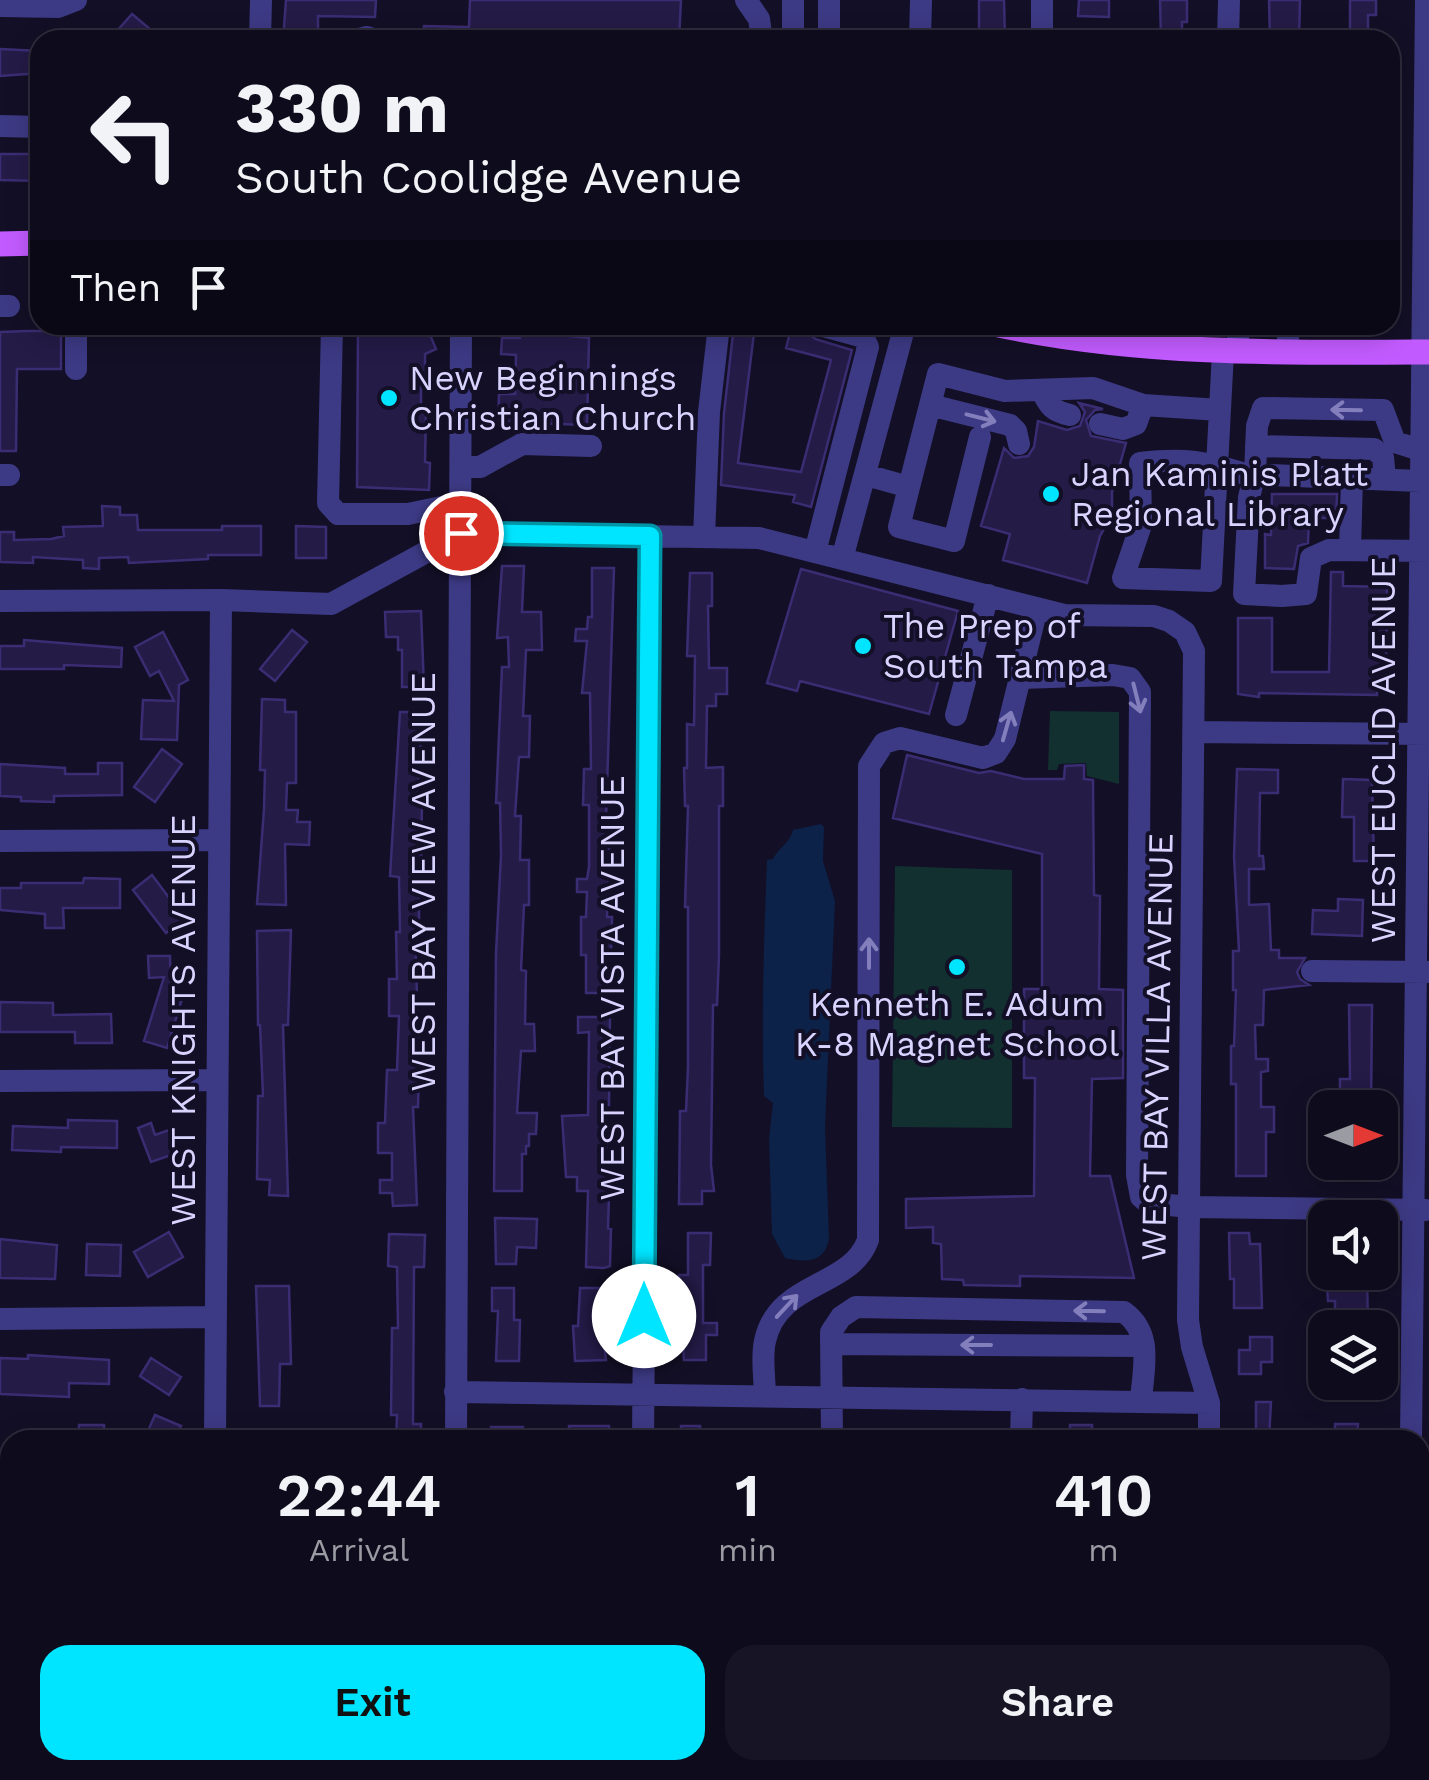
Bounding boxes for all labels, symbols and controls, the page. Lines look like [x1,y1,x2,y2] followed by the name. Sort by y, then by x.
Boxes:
[235,67,449,149] text: 330 m
[70,70,200,200] icon: left
[235,151,742,204] text: South Coolidge Avenue
[181,260,236,315] icon: arrive
[70,266,161,310] text: Then
[409,357,696,439] place label: New Beginnings Christian Church
[378,387,400,409] marker: New Beginnings Christian Church
[1331,400,1363,419] one-way arrow
[964,410,996,428] one-way arrow
[1071,453,1368,535] place label: Jan Kaminis Platt Regional Library
[1040,483,1062,505] marker: Jan Kaminis Platt Regional Library
[419,491,504,576] pin
[434,506,489,561] icon: arrive
[1362,557,1404,943] street label: WEST EUCLID AVENUE
[883,605,1108,687] place label: The Prep of South Tampa
[852,635,874,657] marker: The Prep of South Tampa
[402,672,444,1092] street label: WEST BAY VIEW AVENUE
[1129,681,1147,713] one-way arrow
[999,711,1017,743] one-way arrow
[591,775,633,1201] street label: WEST BAY VISTA AVENUE
[162,814,204,1226] street label: WEST KNIGHTS AVENUE
[1132,833,1182,1261] street label: WEST BAY VILLA AVENUE
[860,938,878,970] one-way arrow
[946,956,968,978] marker: Kenneth E. Adum K-8 Magnet School
[795,983,1120,1065] place label: Kenneth E. Adum K-8 Magnet School
[1308,1090,1398,1180] north arrow
[1308,1090,1398,1400] map controls
[1308,1200,1398,1290] button: sound
[592,1264,696,1368] position arrow
[774,1293,798,1319] one-way arrow
[1074,1302,1106,1320] one-way arrow
[1308,1310,1398,1400] button: layers
[961,1336,994,1354] one-way arrow
[277,1460,442,1531] text: 22:44
[735,1460,760,1531] text: 1
[1054,1460,1153,1531] text: 410
[309,1531,409,1569] text: Arrival
[718,1531,777,1569] text: min
[1088,1531,1119,1569] text: m
[40,1645,705,1760] button: Exit
[725,1645,1390,1760] button: Share

